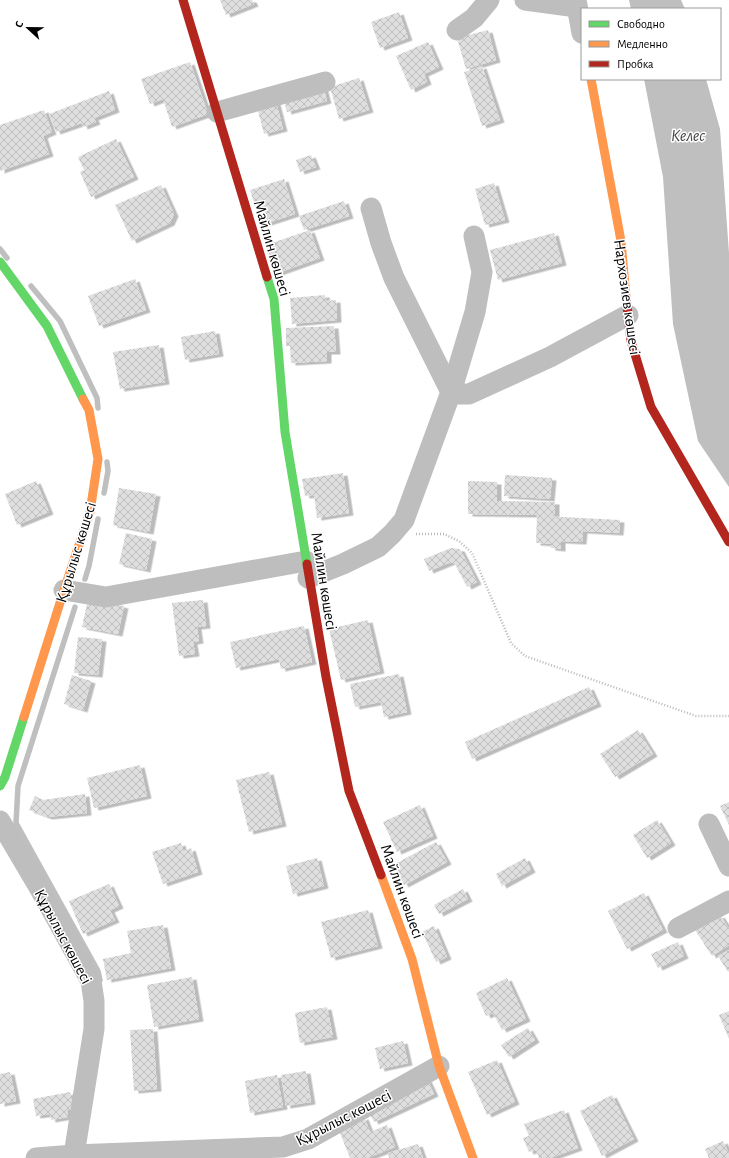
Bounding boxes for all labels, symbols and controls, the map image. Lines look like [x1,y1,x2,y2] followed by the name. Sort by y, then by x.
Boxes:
[8,8,48,48] north arrow
[581,8,721,80] legend
[617,18,665,30] text: Свободно
[13,20,25,29] text: С
[617,38,668,50] text: Медленно
[617,58,654,70] text: Пробка
[671,127,705,144] water label: Келес
[251,198,293,298] street label: Майлин көшесі
[611,238,643,356] street label: Нархозиев көшесі
[53,500,99,605] street label: Құрылыс көшесі
[308,531,340,631] street label: Майлин көшесі
[378,842,427,941] street label: Майлин көшесі
[31,886,95,986] street label: Құрылыс көшесі
[293,1087,394,1149] street label: Құрылыс көшесі

